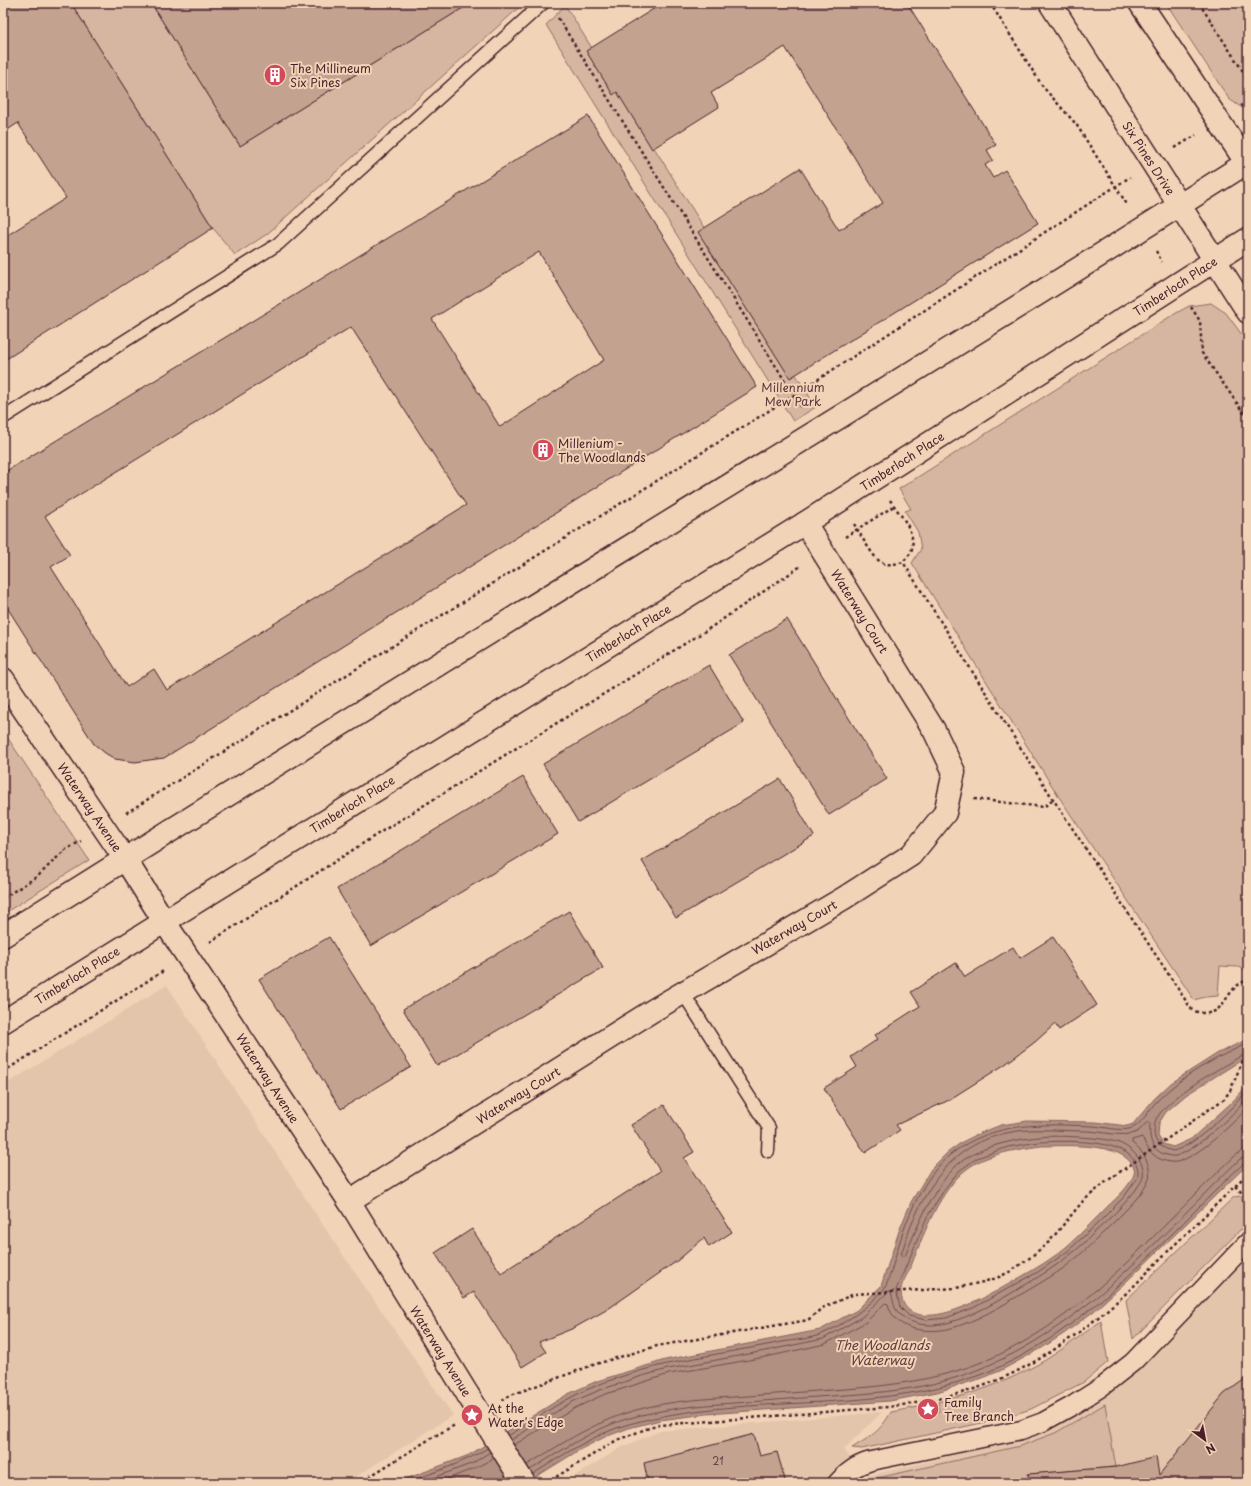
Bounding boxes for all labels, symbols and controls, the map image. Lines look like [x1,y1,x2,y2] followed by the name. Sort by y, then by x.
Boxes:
[290,59,371,91] place label: The Millineum Six Pines
[262,62,288,88] building icon: The Millineum Six Pines
[1118,118,1180,198] street label: Six Pines Drive
[1129,252,1221,320] street label: Timberloch Place
[761,378,825,410] park label: Millennium Mew Park
[856,427,948,495] street label: Timberloch Place
[558,434,646,466] place label: Millenium - The Woodlands
[530,437,556,463] building icon: Millenium - The Woodlands
[827,566,893,657] street label: Waterway Court
[582,600,674,666] street label: Timberloch Place
[53,759,127,855] street label: Waterway Avenue
[306,771,398,837] street label: Timberloch Place
[748,895,840,959] street label: Waterway Court
[31,942,123,1008] street label: Timberloch Place
[232,1030,304,1127] street label: Waterway Avenue
[473,1062,564,1128] street label: Waterway Court
[406,1302,476,1400] street label: Waterway Avenue
[834,1335,931,1369] water label: The Woodlands Waterway
[944,1393,1014,1425] place label: Family Tree Branch
[915,1396,941,1422] place icon: Family Tree Branch
[488,1399,564,1431] place label: At the Water's Edge
[459,1402,485,1428] place icon: At the Water's Edge
[1185,1420,1225,1460] north arrow
[1202,1439,1219,1459] text: N
[712,1453,724,1468] house number: 21

